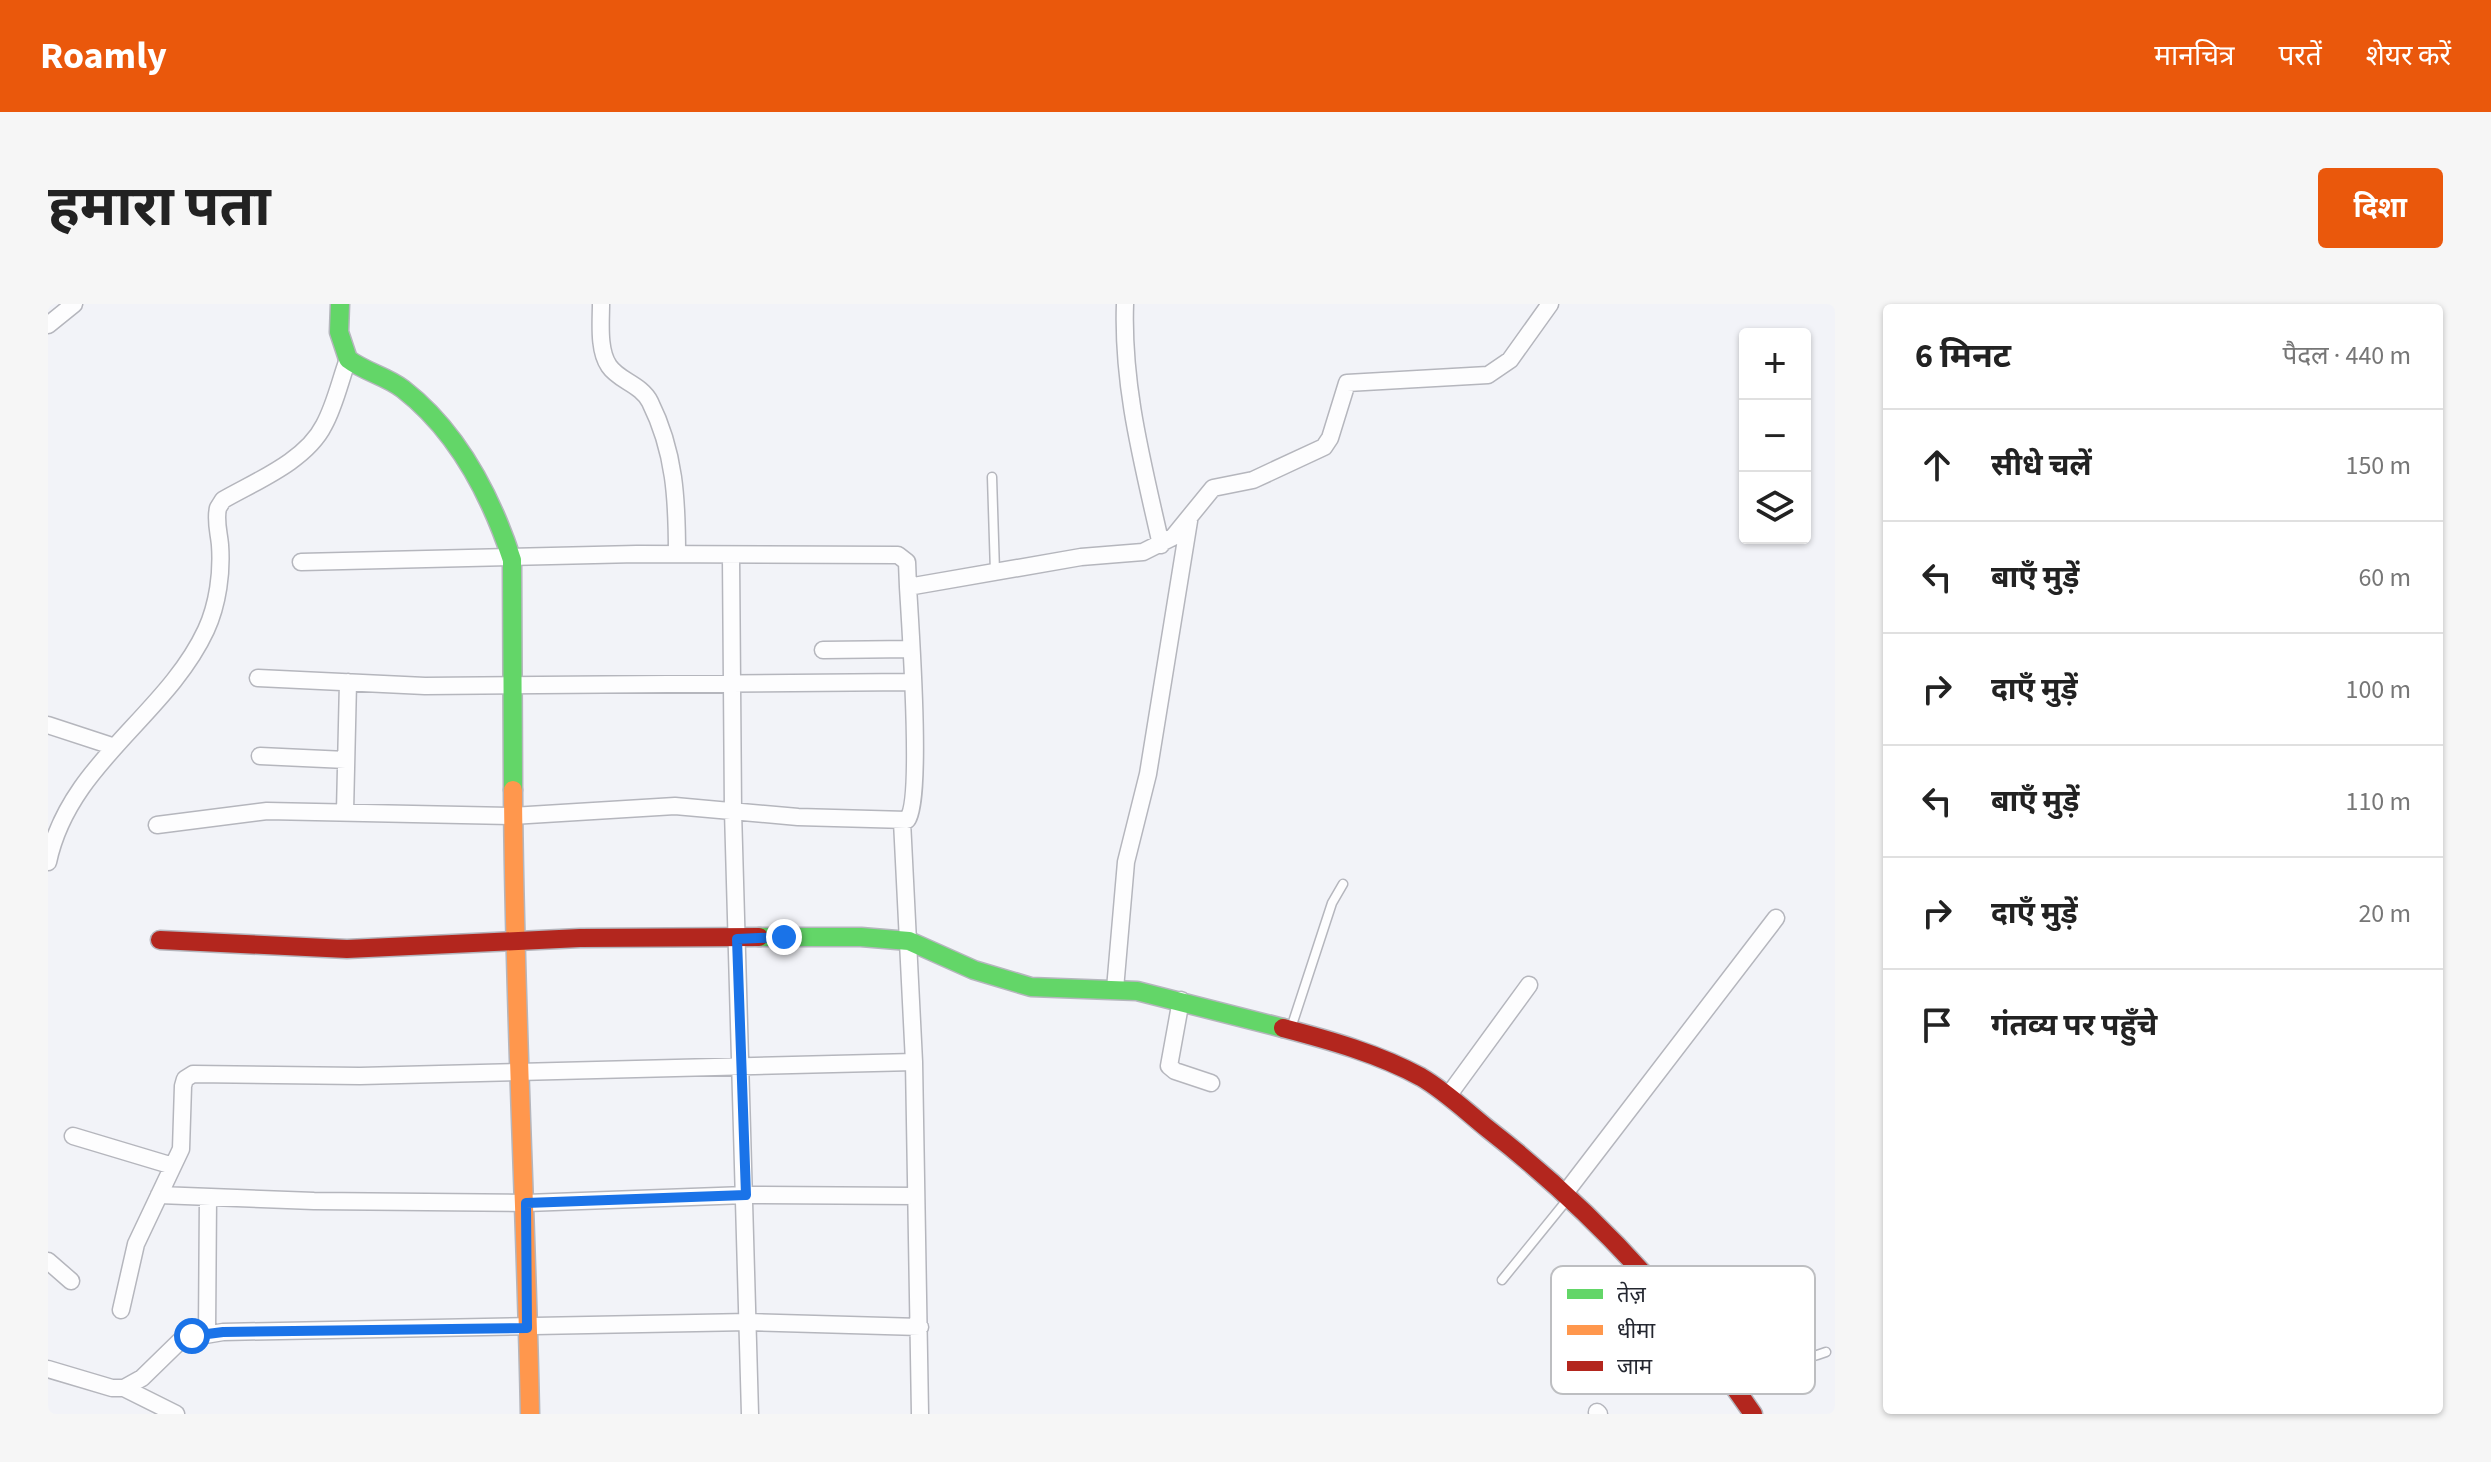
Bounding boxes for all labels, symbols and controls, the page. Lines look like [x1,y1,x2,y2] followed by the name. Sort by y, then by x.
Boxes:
[40,29,167,83] text: Roamly
[2154,36,2234,76] text: मानचित्र
[2278,36,2322,76] text: परतें
[2366,36,2451,76] text: शेयर करें
[48,168,271,247] text: हमारा पता
[2318,168,2443,248] button: दिशा
[1739,328,1811,544] map controls
[1739,328,1811,400] button: +
[1915,332,2011,381] text: 6 मिनट
[2282,337,2411,374] text: पैदल · 440 m
[1739,400,1811,472] button: −
[1915,443,1959,487] icon: ahead
[1991,444,2092,487] text: सीधे चलें
[2345,447,2411,484] text: 150 m
[1739,472,1811,544] button: layers
[1915,555,1959,599] icon: left
[1991,556,2079,599] text: बाएँ मुड़ें
[2358,559,2411,596] text: 60 m
[1915,667,1959,711] icon: right
[1991,668,2078,711] text: दाएँ मुड़ें
[2345,671,2411,708] text: 100 m
[1915,779,1959,823] icon: left
[1991,780,2079,823] text: बाएँ मुड़ें
[2345,783,2411,820] text: 110 m
[1915,891,1959,935] icon: right
[1991,892,2078,935] text: दाएँ मुड़ें
[2358,895,2411,932] text: 20 m
[766,919,802,955] route end
[1915,1003,1959,1047] icon: arrive
[1991,1004,2157,1047] text: गंतव्य पर पहुँचे
[1551,1266,1815,1394] legend
[1617,1279,1647,1311] text: तेज़
[1617,1315,1655,1347] text: धीमा
[174,1318,210,1354] route start
[1617,1351,1653,1383] text: जाम

